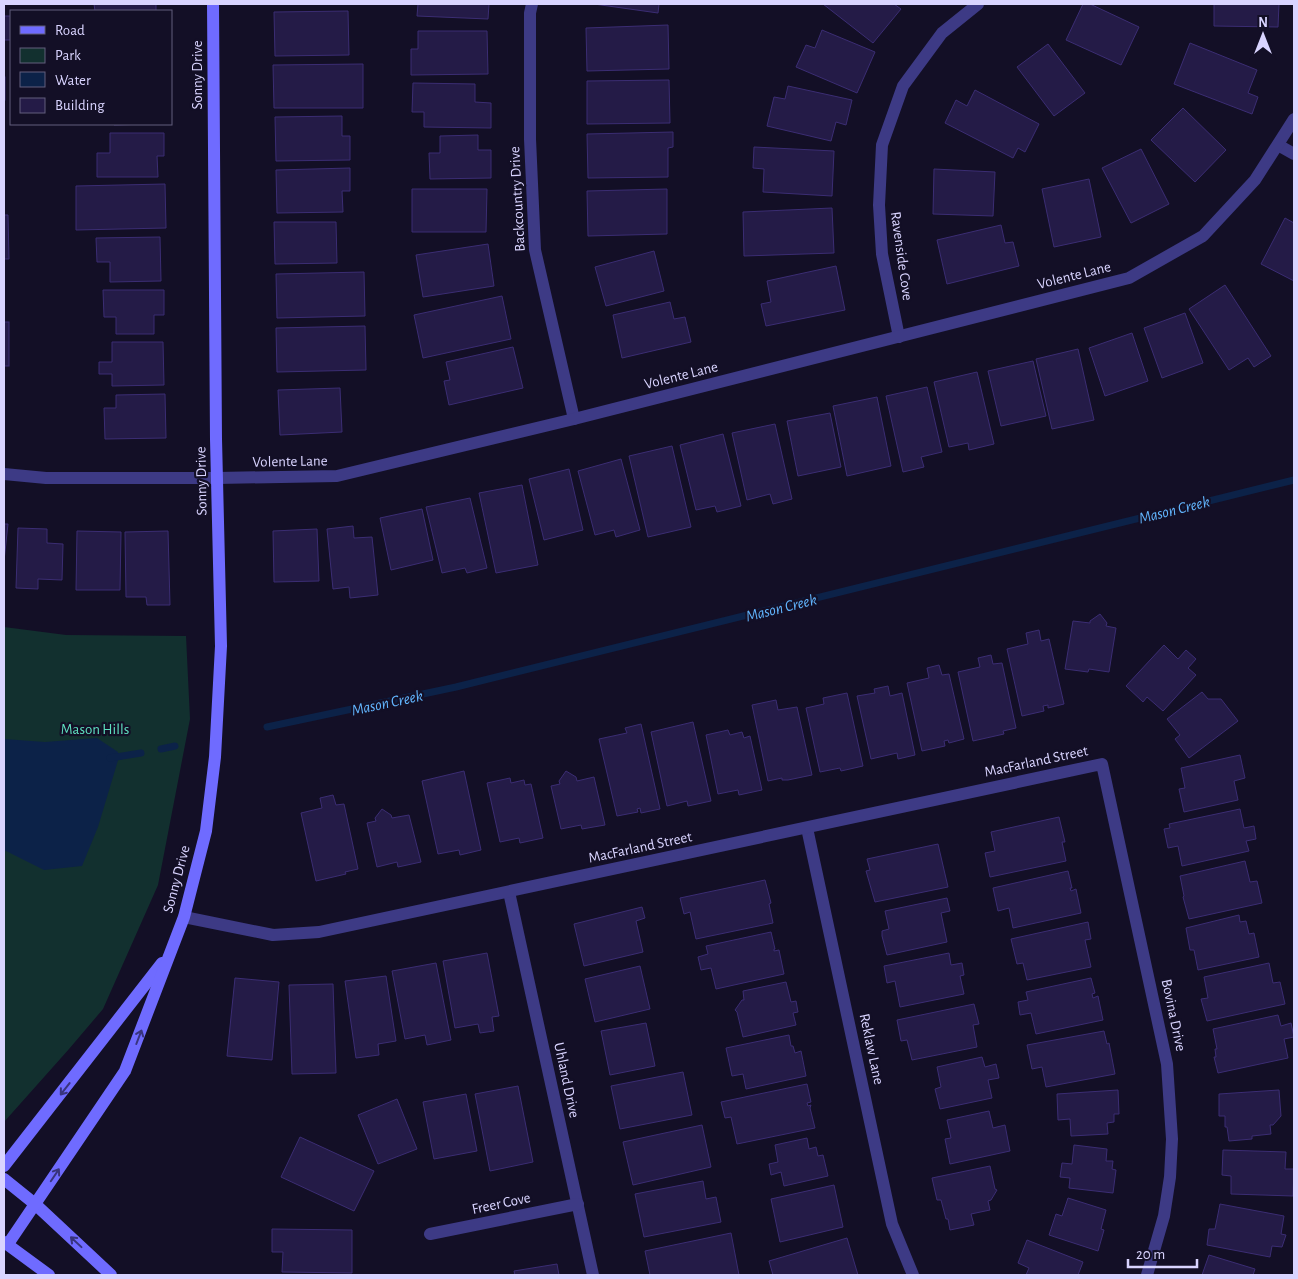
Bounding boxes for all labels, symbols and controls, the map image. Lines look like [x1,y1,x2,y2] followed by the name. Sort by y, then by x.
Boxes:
[10,10,172,125] legend
[1238,10,1288,60] north arrow
[1258,16,1268,30] text: N
[55,23,85,38] text: Road
[190,40,205,110] street label: Sonny Drive
[55,48,81,63] text: Park
[55,73,91,88] text: Water
[55,98,105,113] text: Building
[507,146,528,252] street label: Backcountry Drive
[888,211,915,302] street label: Ravenside Cove
[1036,259,1112,292] street label: Volente Lane
[643,359,719,392] street label: Volente Lane
[193,446,210,516] street label: Sonny Drive
[252,453,328,470] street label: Volente Lane
[1137,493,1211,527] water label: Mason Creek
[744,591,818,625] water label: Mason Creek
[350,688,424,718] water label: Mason Creek
[61,722,129,737] park label: Mason Hills
[983,743,1089,780] street label: MacFarland Street
[587,829,693,866] street label: MacFarland Street
[160,844,193,914] street label: Sonny Drive
[1159,978,1188,1053] street label: Bovina Drive
[857,1012,886,1086] street label: Reklaw Lane
[134,1030,144,1045] one-way arrow
[551,1041,582,1119] street label: Uhland Drive
[59,1082,70,1095] one-way arrow
[50,1169,60,1183] one-way arrow
[470,1190,532,1217] street label: Freer Cove
[69,1236,82,1247] one-way arrow
[1128,1236,1197,1268] scale bar
[1136,1247,1165,1262] text: 20 m

